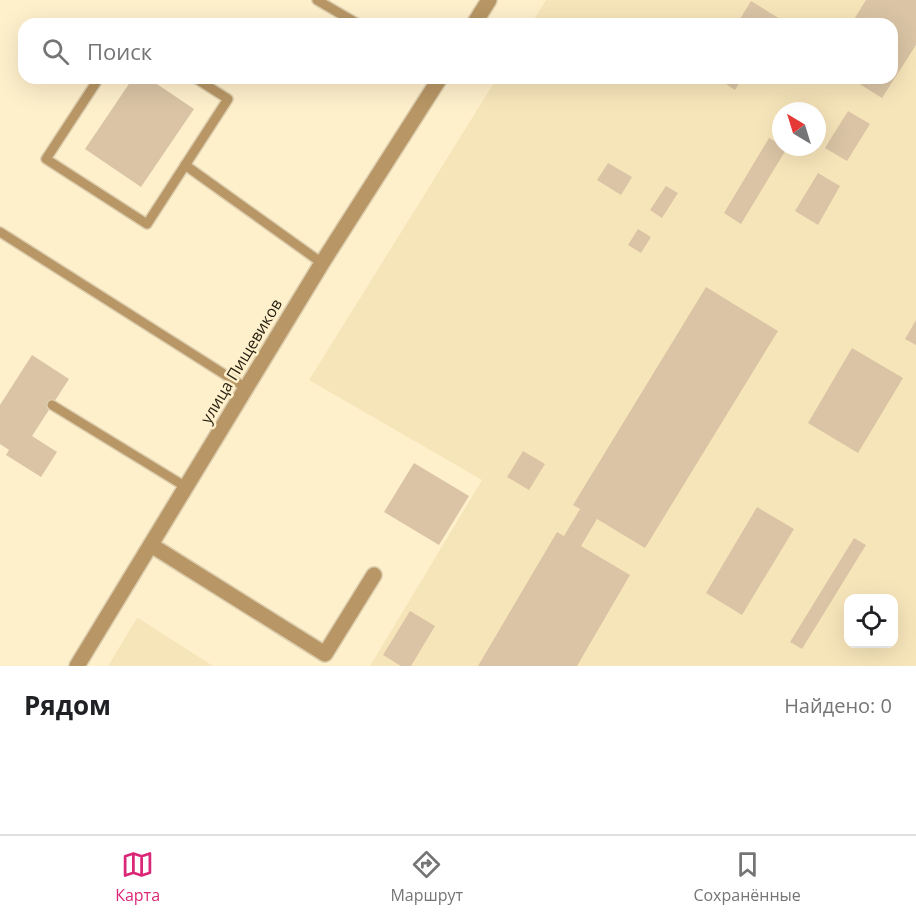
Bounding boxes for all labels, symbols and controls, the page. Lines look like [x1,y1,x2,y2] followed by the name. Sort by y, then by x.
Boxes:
[18,18,898,84] search box
[39,35,72,68] icon: search
[87,36,152,66] text: Поиск
[772,102,826,156] north arrow
[195,294,287,428] street label: улица Пищевиков
[844,594,898,648] map controls
[844,594,898,648] button: locate
[24,687,111,723] text: Рядом
[784,692,892,719] text: Найдено: 0
[115,848,160,906] tab: Карта
[390,848,463,906] tab: Маршрут
[693,848,801,906] tab: Сохранённые

